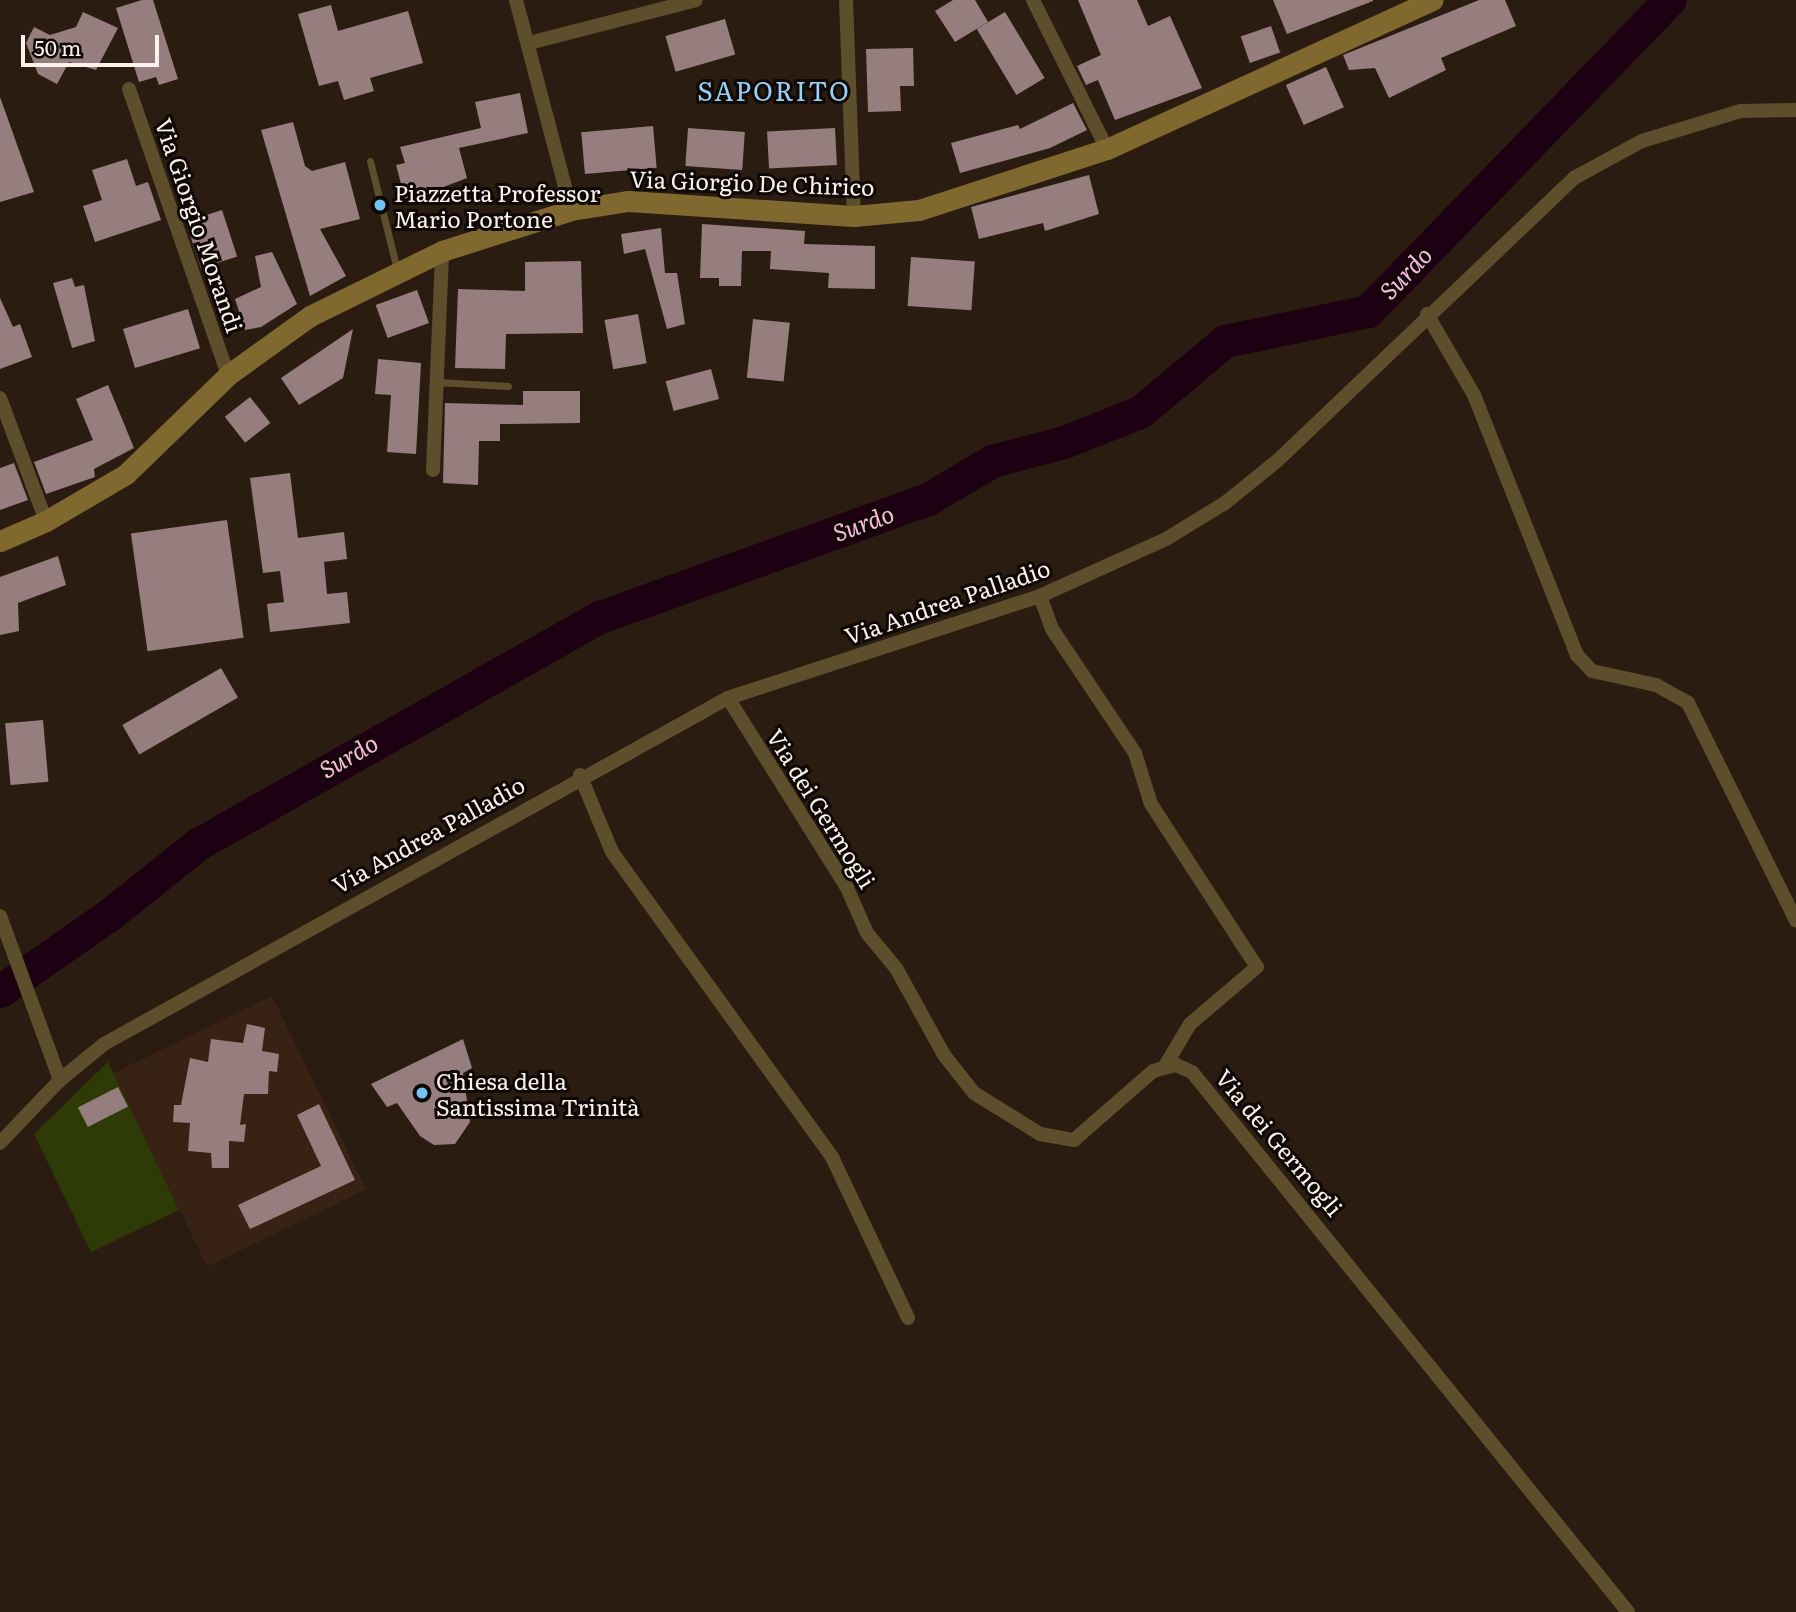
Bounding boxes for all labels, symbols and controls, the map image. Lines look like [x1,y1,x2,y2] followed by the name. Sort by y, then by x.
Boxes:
[24,21,163,65] scale bar
[34,31,81,62] text: 50 m
[698,74,850,106] district label: SAPORITO
[150,114,250,336] street label: Via Giorgio Morandi
[629,164,875,200] street label: Via Giorgio De Chirico
[394,178,600,232] place label: Piazzetta Professor Mario Portone
[372,197,388,213] marker: Piazzetta Professor Mario Portone
[1373,240,1437,304] water label: Surdo
[829,498,897,546] water label: Surdo
[841,553,1053,649] street label: Via Andrea Palladio
[762,723,882,893] street label: Via dei Germogli
[314,727,382,783] water label: Surdo
[327,770,529,898] street label: Via Andrea Palladio
[1211,1063,1349,1221] street label: Via dei Germogli
[436,1066,640,1120] place label: Chiesa della Santissima Trinità
[414,1085,430,1101] marker: Chiesa della Santissima Trinità

